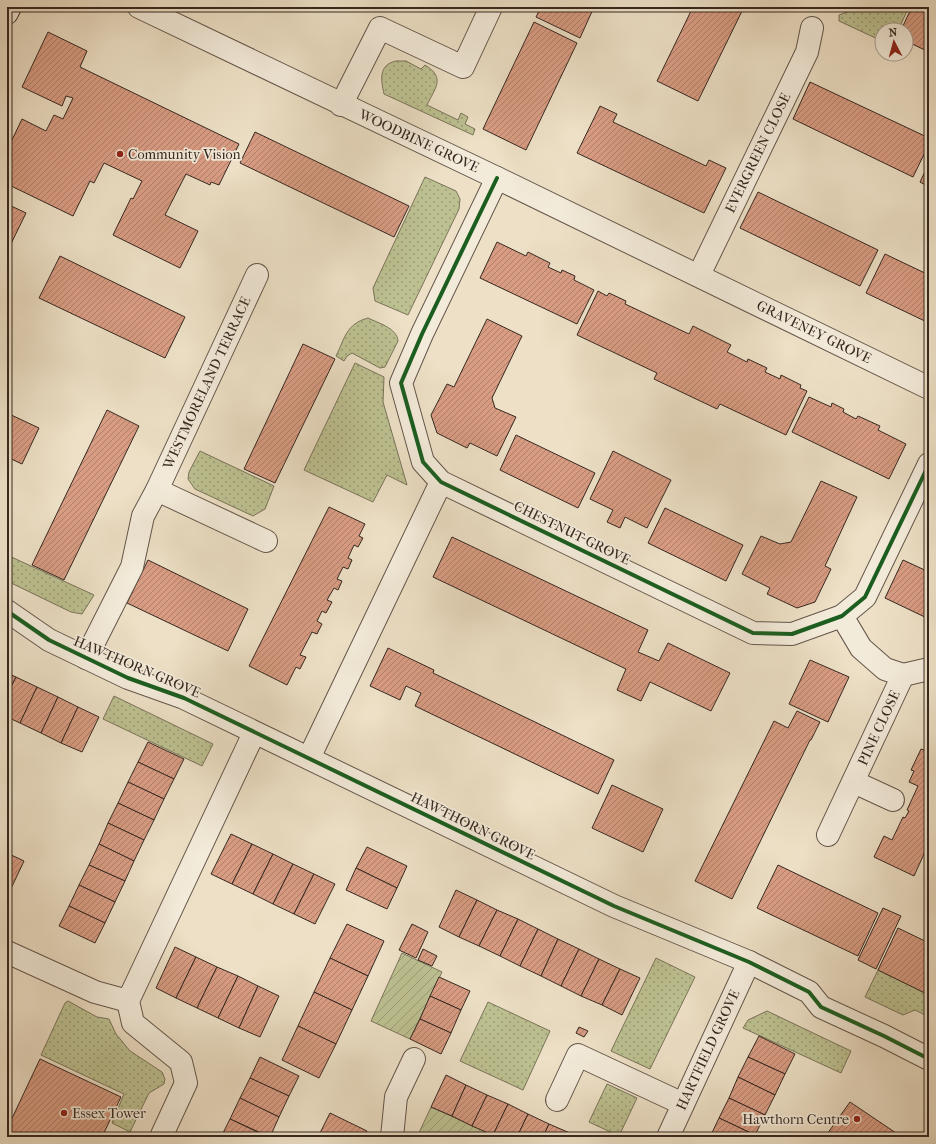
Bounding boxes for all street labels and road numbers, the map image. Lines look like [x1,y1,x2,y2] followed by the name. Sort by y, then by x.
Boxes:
[722,90,795,216] street label: EVERGREEN CLOSE
[355,105,482,176] street label: WOODBINE GROVE
[159,294,255,473] street label: WESTMORELAND TERRACE
[754,297,875,367] street label: GRAVENEY GROVE
[511,497,633,569] street label: CHESTNUT GROVE
[71,633,203,702] street label: HAWTHORN GROVE
[854,687,904,768] street label: PINE CLOSE
[408,788,538,864] street label: HAWTHORN GROVE
[673,987,744,1113] street label: HARTFIELD GROVE

